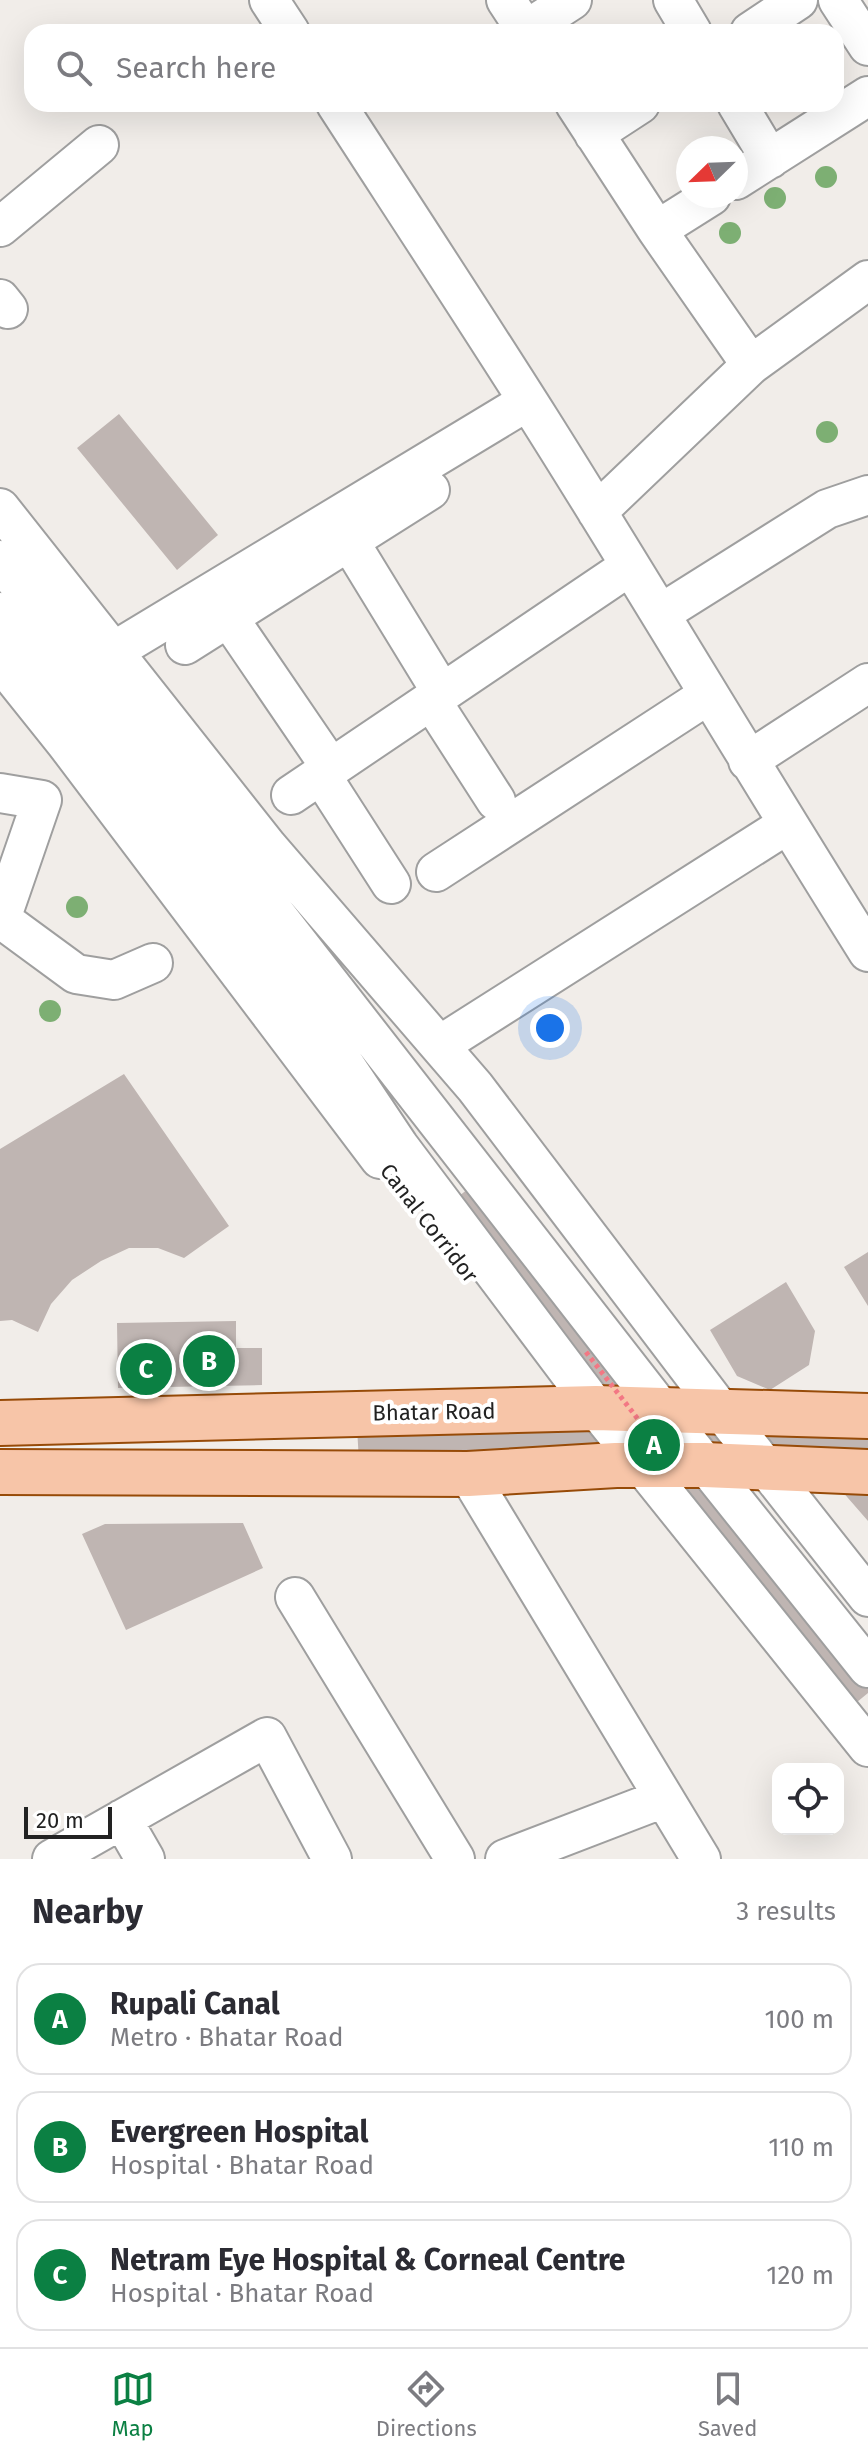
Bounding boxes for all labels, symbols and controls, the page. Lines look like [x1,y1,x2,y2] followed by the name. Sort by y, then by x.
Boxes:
[24,24,844,112] search box
[52,46,96,90] icon: search
[116,50,276,86] text: Search here
[676,136,748,208] north arrow
[530,1008,570,1048] your location
[374,1158,484,1288] street label: Canal Corridor
[183,1331,235,1391] pin: B
[120,1339,172,1399] pin: C
[372,1397,496,1427] street label: Bhatar Road
[628,1415,680,1475] pin: A
[772,1763,844,1835] map controls
[772,1763,844,1835] button: locate
[24,1803,112,1839] scale bar
[36,1807,84,1834] text: 20 m
[32,1891,143,1932] text: Nearby
[736,1896,836,1927] text: 3 results
[110,1986,280,2022] text: Rupali Canal
[52,2004,68,2035] text: A
[765,2004,834,2035] text: 100 m
[110,2022,344,2053] text: Metro · Bhatar Road
[110,2114,368,2150] text: Evergreen Hospital
[52,2132,68,2163] text: B
[768,2132,834,2163] text: 110 m
[110,2150,374,2181] text: Hospital · Bhatar Road
[110,2242,625,2278] text: Netram Eye Hospital & Corneal Centre
[53,2260,67,2291] text: C
[766,2260,834,2291] text: 120 m
[110,2278,374,2309] text: Hospital · Bhatar Road
[111,2367,155,2442] tab: Map
[376,2367,477,2442] tab: Directions
[698,2367,757,2442] tab: Saved

